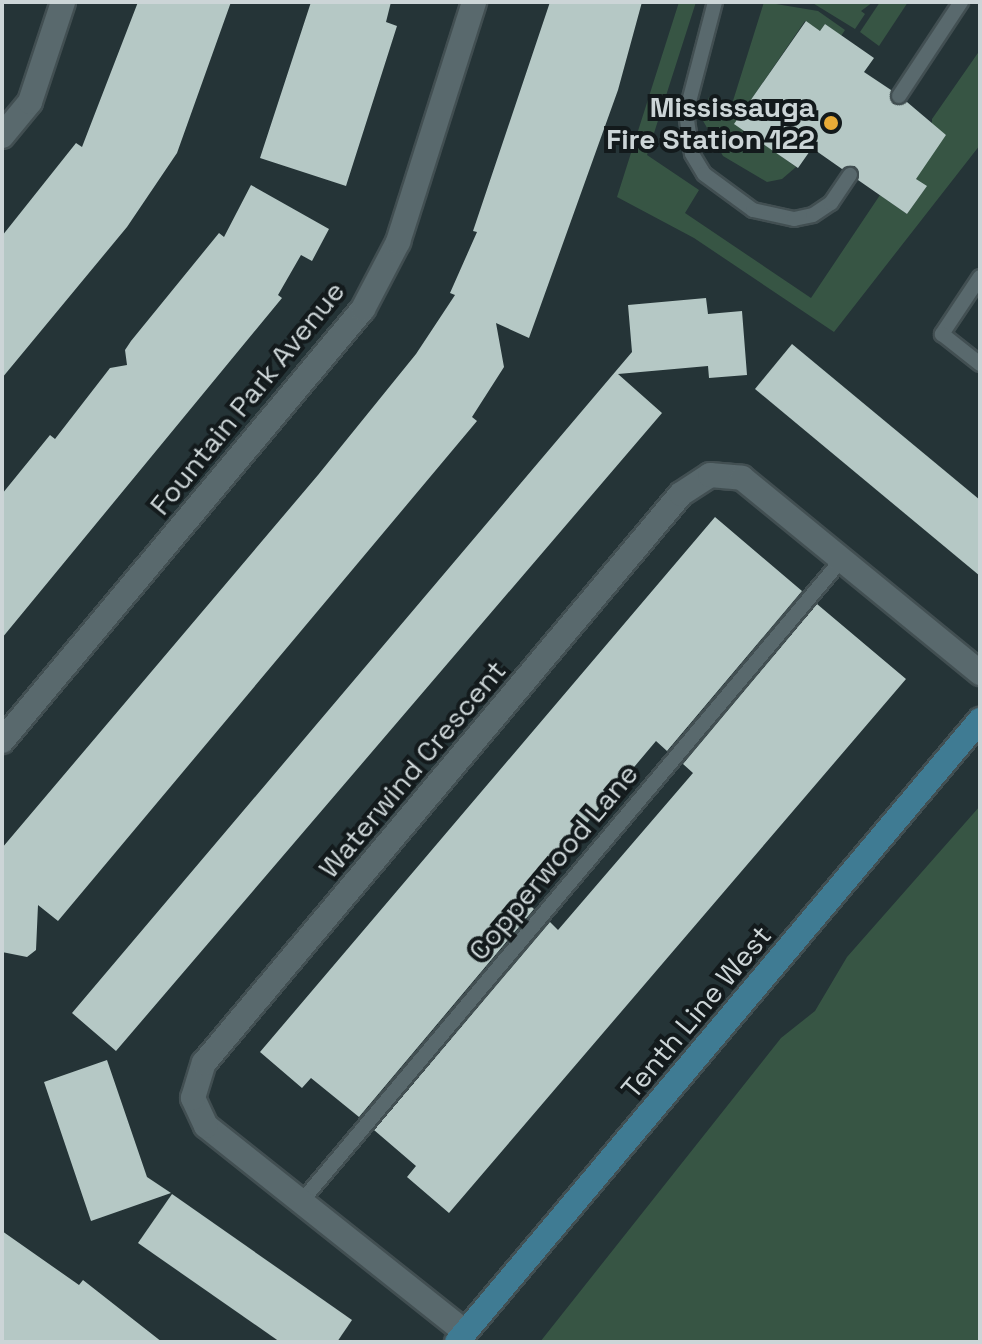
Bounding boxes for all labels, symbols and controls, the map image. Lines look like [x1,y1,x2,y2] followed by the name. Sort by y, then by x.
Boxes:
[606,90,815,156] place label: Mississauga Fire Station 122
[822,114,840,132] marker: Mississauga Fire Station 122
[143,275,351,521] street label: Fountain Park Avenue
[311,654,513,884] street label: Waterwind Crescent
[461,757,645,967] street label: Copperwood Lane
[614,919,778,1105] street label: Tenth Line West

